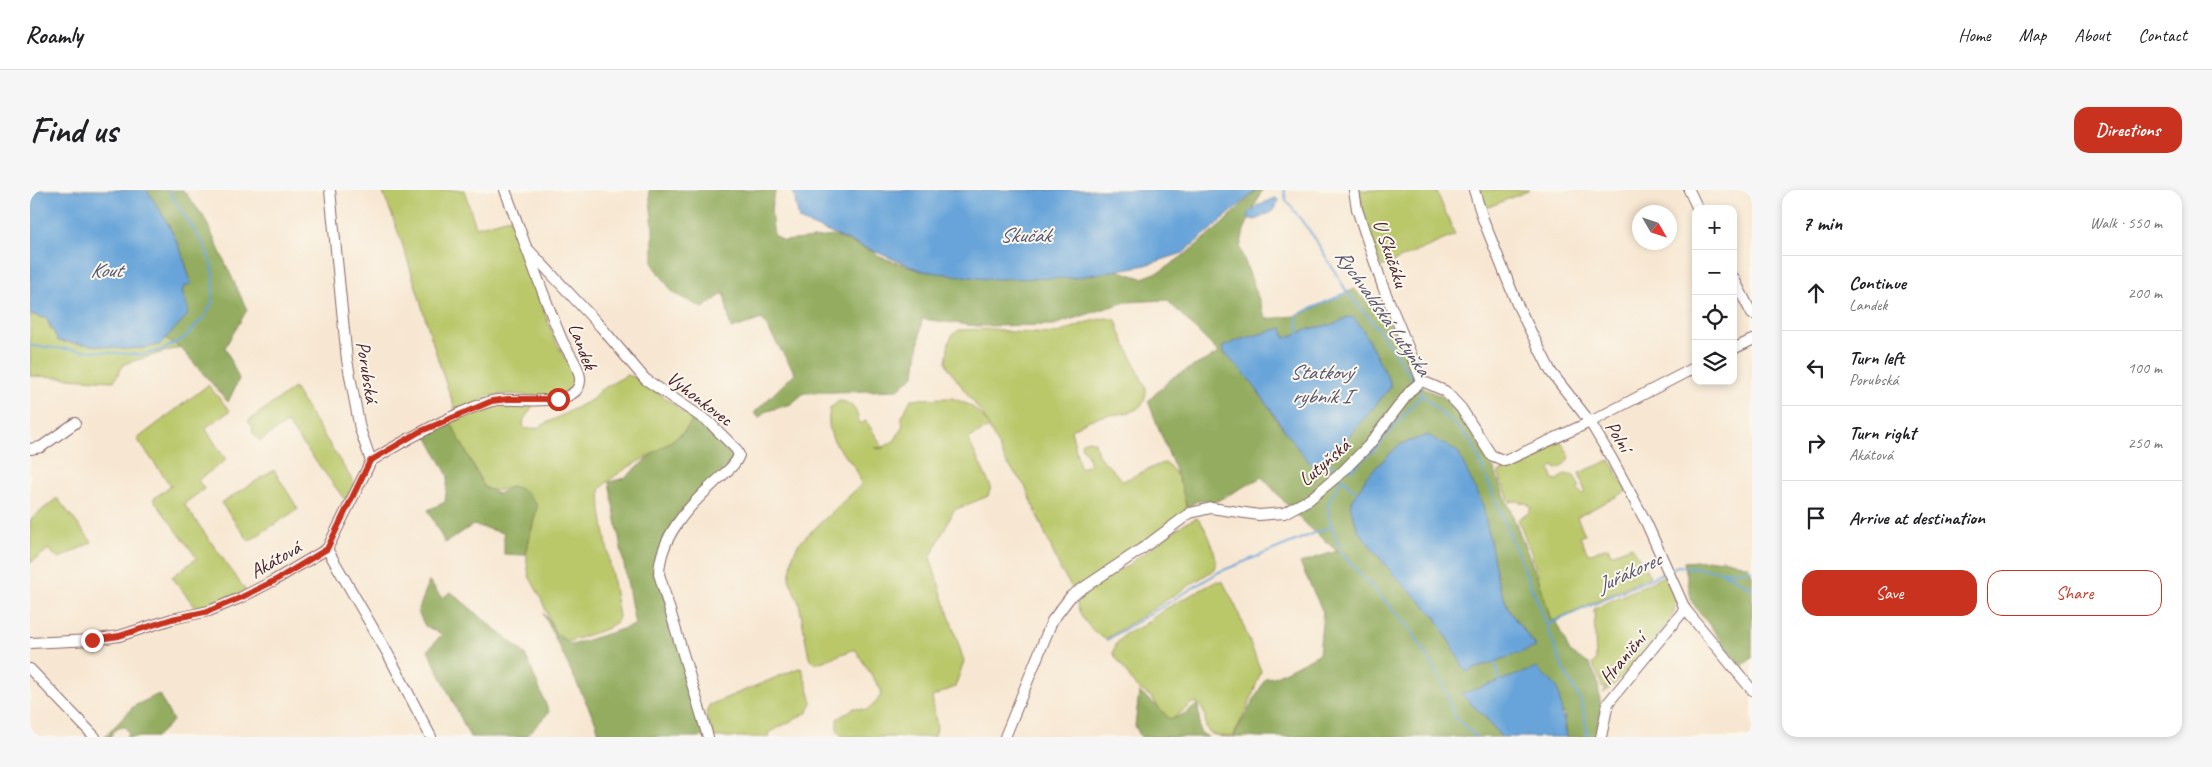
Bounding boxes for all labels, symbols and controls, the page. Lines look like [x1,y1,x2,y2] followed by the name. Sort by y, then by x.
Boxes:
[25,20,82,50] text: Roamly
[1958,24,1991,46] text: Home
[2019,24,2046,46] text: Map
[2074,24,2110,46] text: About
[2138,24,2187,46] text: Contact
[2074,107,2182,153] button: Directions
[30,108,117,153] text: Find us
[1632,205,1677,250] north arrow
[1692,205,1737,385] map controls
[1692,205,1737,250] button: +
[1802,210,1842,236] text: 7 min
[2090,213,2162,233] text: Walk · 550 m
[1367,216,1414,292] street label: U Skučáku
[1000,222,1054,248] water label: Skučák
[1330,244,1437,382] water label: Rychvaldská Lutyňka
[1692,250,1737,295] button: −
[90,257,126,283] water label: Kout
[1849,271,1906,295] text: Continue
[1802,279,1830,307] icon: ahead
[2128,283,2162,303] text: 200 m
[1692,295,1737,340] button: locate
[1849,295,1887,315] text: Landek
[562,319,603,375] street label: Landek
[350,340,385,407] street label: Porubská
[1692,340,1737,385] button: layers
[1849,346,1904,370] text: Turn left
[1802,354,1830,382] icon: left
[2128,358,2162,378] text: 100 m
[1290,359,1358,409] water label: Statkový rybník I
[662,365,738,432] street label: Vyhonkovec
[1849,370,1899,390] text: Porubská
[547,388,570,411] route start
[1600,416,1640,460] street label: Polní
[1849,421,1916,445] text: Turn right
[1802,429,1830,457] icon: right
[1293,432,1357,492] street label: Lutyňská
[2128,433,2162,453] text: 250 m
[1849,445,1893,465] text: Akátová
[1802,504,1830,532] icon: arrive
[1849,506,1985,530] text: Arrive at destination
[245,534,307,584] street label: Akátová
[1591,545,1667,599] water label: Juřákorec
[1802,570,1977,616] button: Save
[1987,570,2162,616] button: Share
[1594,624,1654,689] street label: Hraniční
[81,629,104,652] route end

